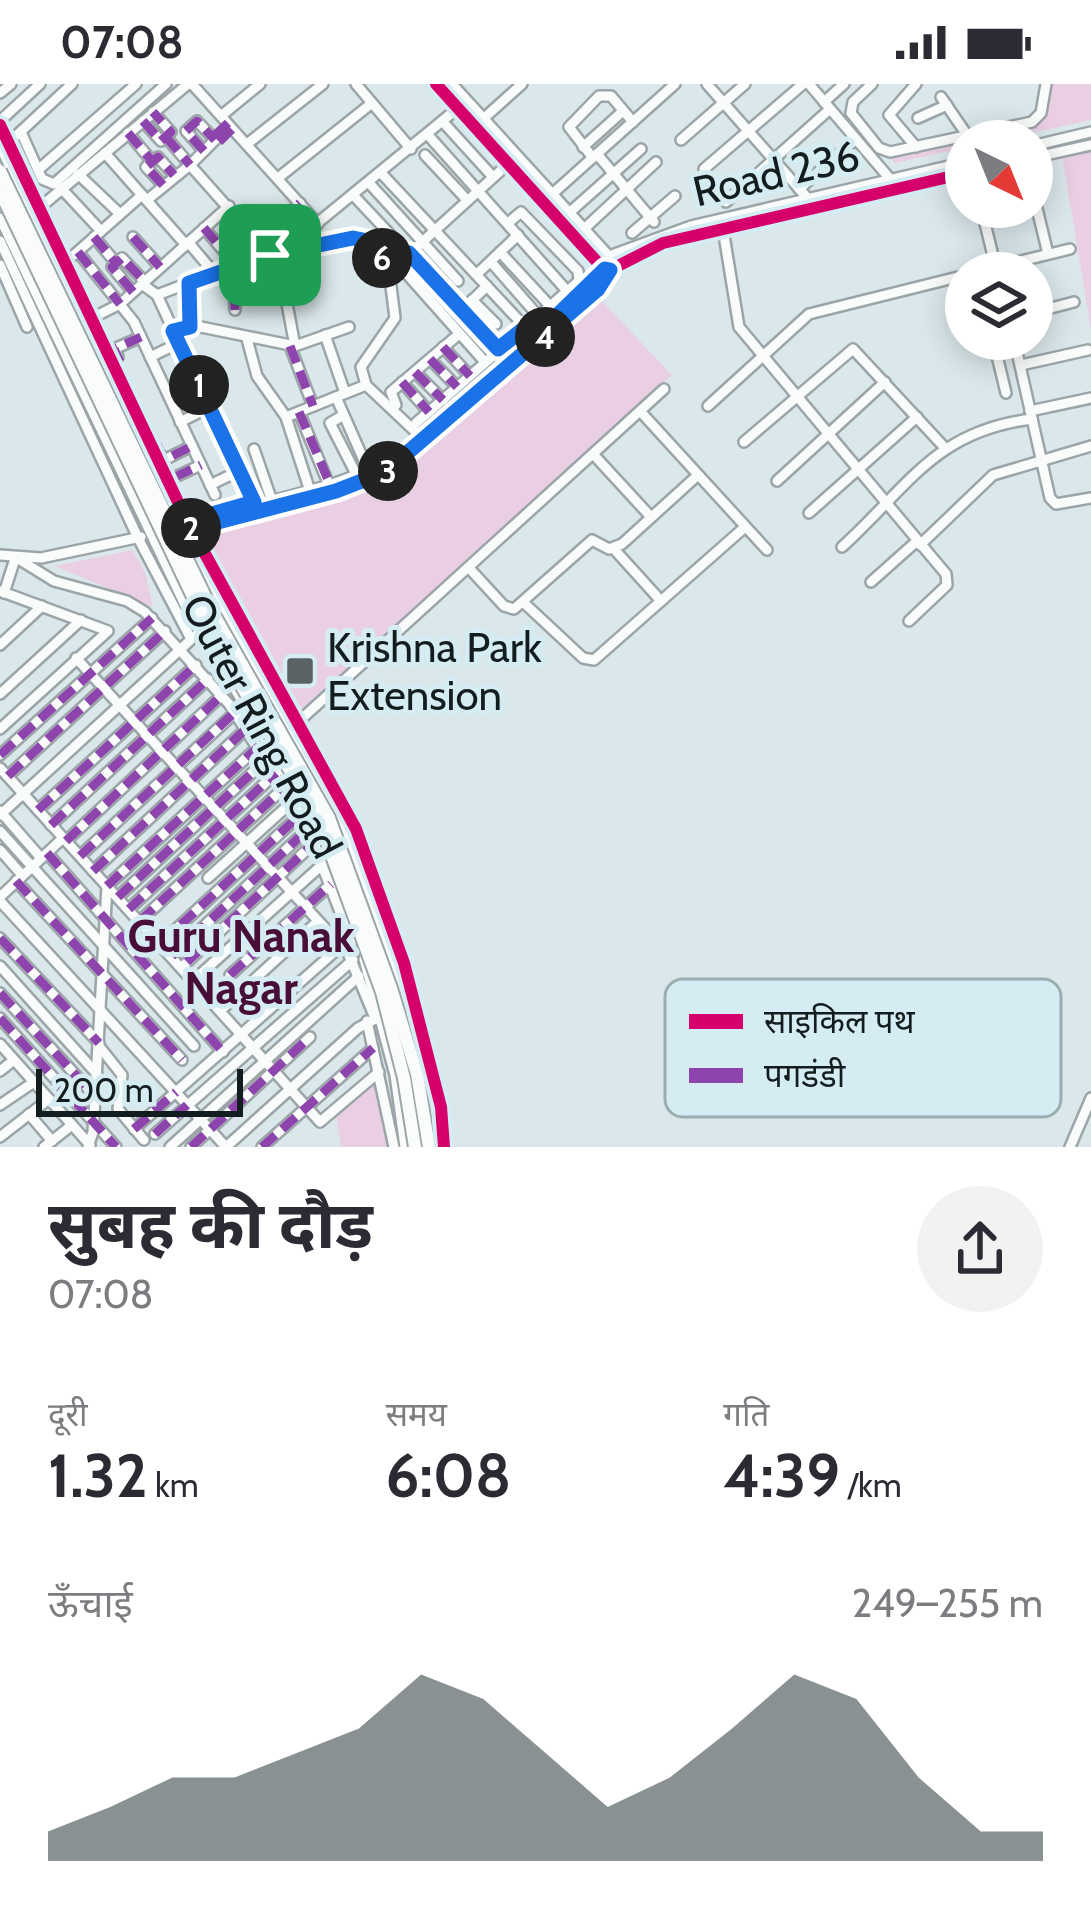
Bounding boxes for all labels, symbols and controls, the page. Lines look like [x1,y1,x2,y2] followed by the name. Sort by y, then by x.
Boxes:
[60,15,184,69] text: 07:08
[945,120,1053,228] north arrow
[945,120,1053,360] map controls
[688,129,864,217] street label: Road 236
[219,204,321,306] pin
[237,222,303,288] icon: arrive
[352,228,412,288] pin: 6
[373,238,391,278] text: 6
[945,252,1053,360] button: layers
[515,307,575,367] pin: 4
[535,317,555,357] text: 4
[169,355,229,415] pin: 1
[193,365,205,405] text: 1
[358,441,418,501] pin: 3
[379,451,397,491] text: 3
[161,498,221,558] pin: 2
[182,508,200,548] text: 2
[171,585,353,867] street label: Outer Ring Road
[327,621,542,721] place label: Krishna Park Extension
[284,655,316,687] marker: Krishna Park Extension
[127,909,355,1015] district label: Guru Nanak Nagar
[665,979,1061,1117] legend
[764,1001,915,1041] text: साइकिल पथ
[764,1055,847,1095] text: पगडंडी
[36,1063,243,1116] scale bar
[54,1070,154,1110] text: 200 m
[48,1184,373,1265] text: सुबह की दौड़
[917,1186,1043,1312] button: share
[48,1270,153,1318] text: 07:08
[48,1394,88,1434] text: दूरी
[386,1394,447,1434] text: समय
[723,1394,769,1434] text: गति
[48,1439,148,1512] text: 1.32
[386,1439,511,1512] text: 6:08
[723,1439,840,1512] text: 4:39
[148,1465,199,1505] text: km
[840,1465,902,1505] text: /km
[48,1579,133,1627] text: ऊँचाई
[852,1579,1043,1627] text: 249–255 m

